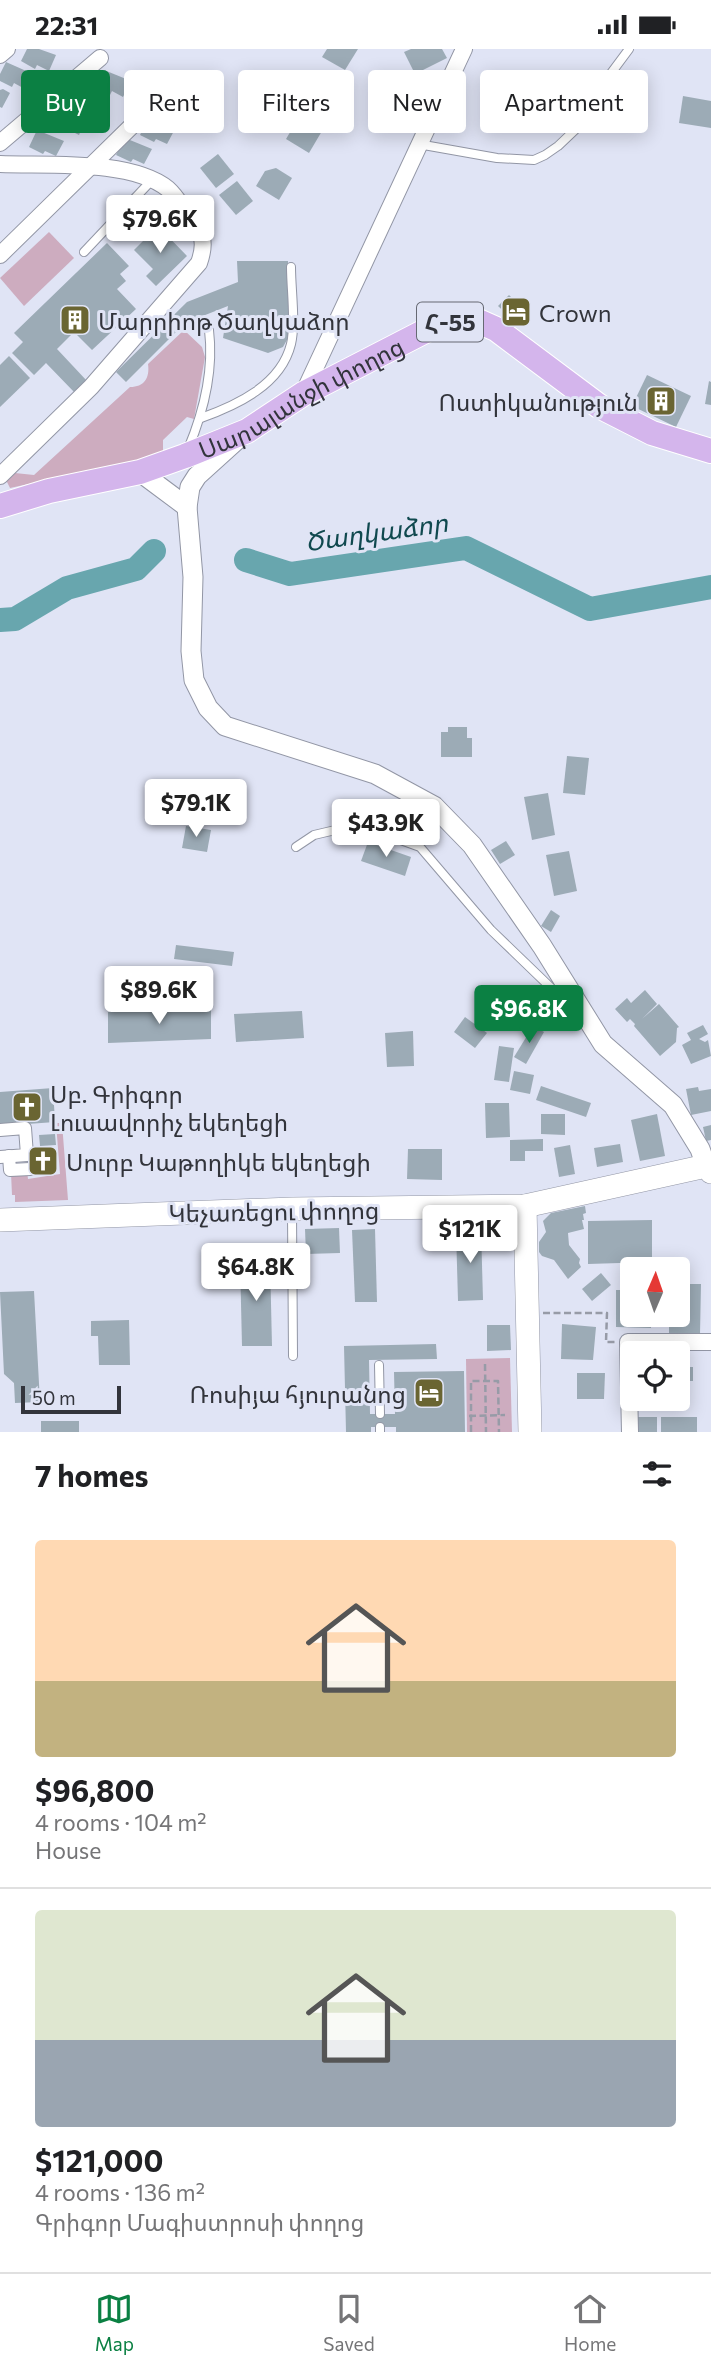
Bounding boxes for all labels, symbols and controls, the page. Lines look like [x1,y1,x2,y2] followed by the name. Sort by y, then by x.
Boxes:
[35,9,98,40] text: 22:31
[21,70,110,133] chip: Buy
[124,70,224,133] chip: Rent
[238,70,354,133] chip: Filters
[368,70,466,133] chip: New
[480,70,648,133] chip: Apartment
[103,195,217,255] pin: $79.6K
[122,204,198,232] text: $79.6K
[499,295,533,329] hotel icon: Crown
[539,298,612,327] place label: Crown
[58,303,92,337] building icon: Մարրիոթ Ծաղկաձոր
[417,303,483,341] road number: Հ-55
[98,306,350,336] place label: Մարրիոթ Ծաղկաձոր
[194,330,409,464] street label: Սարալանջի փողոց
[644,384,678,418] building icon: Ոստիկանություն
[439,387,638,417] place label: Ոստիկանություն
[303,506,450,558] water label: Ծաղկաձոր
[139,779,253,839] pin: $79.1K
[161,788,231,816] text: $79.1K
[329,799,443,859] pin: $43.9K
[348,808,424,836] text: $43.9K
[102,967,216,1026] pin: $89.6K
[120,975,198,1003] text: $89.6K
[472,985,586,1045] pin: $96.8K
[490,994,568,1022] text: $96.8K
[50,1079,288,1137] place label: Սբ. Գրիգոր Լուսավորիչ եկեղեցի
[10,1090,44,1124] church icon: Սբ. Գրիգոր Լուսավորիչ եկեղեցի
[26,1144,60,1178] church icon: Սուրբ Կաթողիկե եկեղեցի
[66,1147,371,1177] place label: Սուրբ Կաթողիկե եկեղեցի
[168,1195,380,1228] street label: Կեչառեցու փողոց
[421,1205,519,1265] pin: $121K
[438,1214,502,1242] text: $121K
[199,1243,313,1303] pin: $64.8K
[217,1252,295,1280] text: $64.8K
[620,1257,690,1327] north arrow
[620,1257,690,1411] map controls
[620,1341,690,1411] button: locate
[412,1376,446,1410] hotel icon: Ռոսիյա հյուրանոց
[190,1379,406,1409] place label: Ռոսիյա հյուրանոց
[21,1383,121,1415] scale bar
[32,1386,76,1409] text: 50 m
[638,1455,676,1493] icon: filters
[35,1456,148,1493] text: 7 homes
[293,1585,419,1711] icon: home
[35,1771,154,1808] text: $96,800
[35,1808,207,1836] text: 4 rooms · 104 m²
[35,1836,101,1864] text: House
[293,1955,419,2081] icon: home
[35,2141,163,2178] text: $121,000
[35,2178,205,2206] text: 4 rooms · 136 m²
[35,2208,364,2236] text: Գրիգոր Մագիստրոսի փողոց
[95,2290,134,2355] tab: Map
[323,2290,375,2355] tab: Saved
[564,2290,616,2355] tab: Home

